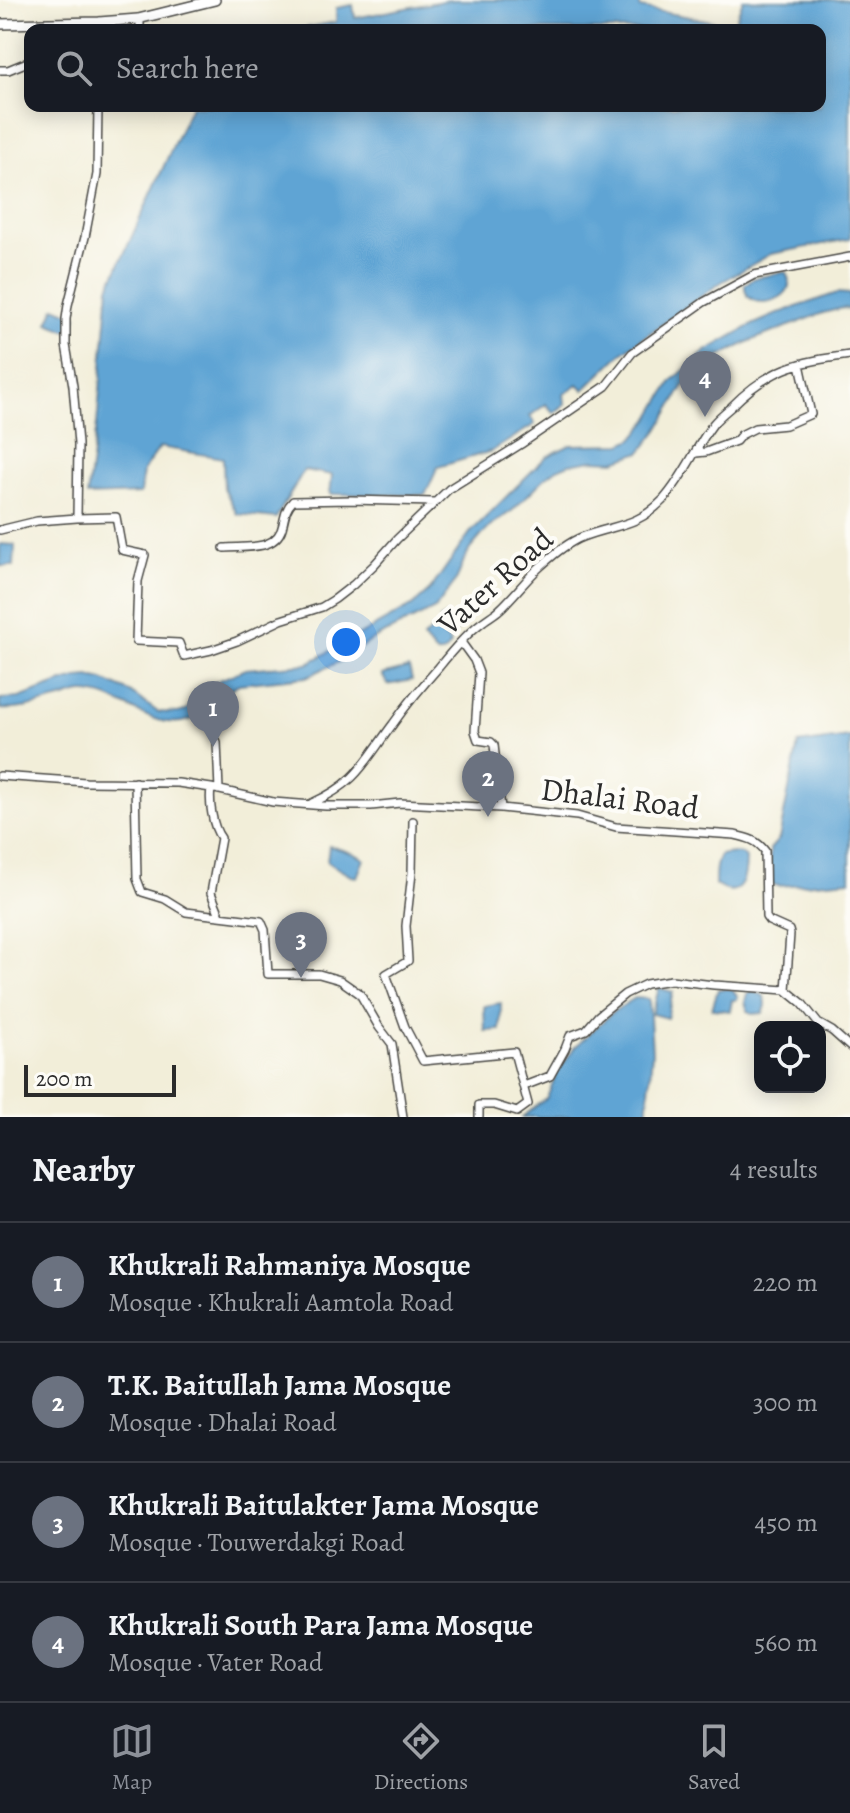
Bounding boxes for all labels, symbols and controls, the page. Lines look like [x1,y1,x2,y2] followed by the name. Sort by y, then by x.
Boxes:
[24,24,826,112] search box
[52,46,96,90] icon: search
[116,48,259,88] text: Search here
[679,351,731,417] pin: 4
[427,517,563,646] street label: Vater Road
[326,622,366,662] your location
[187,681,239,747] pin: 1
[462,751,514,817] pin: 2
[538,766,702,830] street label: Dhalai Road
[275,912,327,978] pin: 3
[754,1021,826,1093] map controls
[754,1021,826,1093] button: locate
[24,1061,176,1097] scale bar
[36,1064,93,1094] text: 200 m
[32,1146,135,1193] text: Nearby
[730,1152,818,1187] text: 4 results
[108,1245,471,1285] text: Khukrali Rahmaniya Mosque
[53,1265,63,1300] text: 1
[753,1265,818,1300] text: 220 m
[108,1285,454,1320] text: Mosque · Khukrali Aamtola Road
[108,1365,451,1405] text: T.K. Baitullah Jama Mosque
[52,1385,64,1420] text: 2
[753,1385,818,1420] text: 300 m
[108,1405,337,1440] text: Mosque · Dhalai Road
[108,1485,539,1525] text: Khukrali Baitulakter Jama Mosque
[52,1505,64,1540] text: 3
[754,1505,818,1540] text: 450 m
[108,1525,405,1560] text: Mosque · Touwerdakgi Road
[108,1605,533,1645] text: Khukrali South Para Jama Mosque
[52,1625,64,1660] text: 4
[754,1625,818,1660] text: 560 m
[108,1645,323,1680] text: Mosque · Vater Road
[110,1719,154,1797] tab: Map
[374,1719,468,1797] tab: Directions
[688,1719,740,1797] tab: Saved

